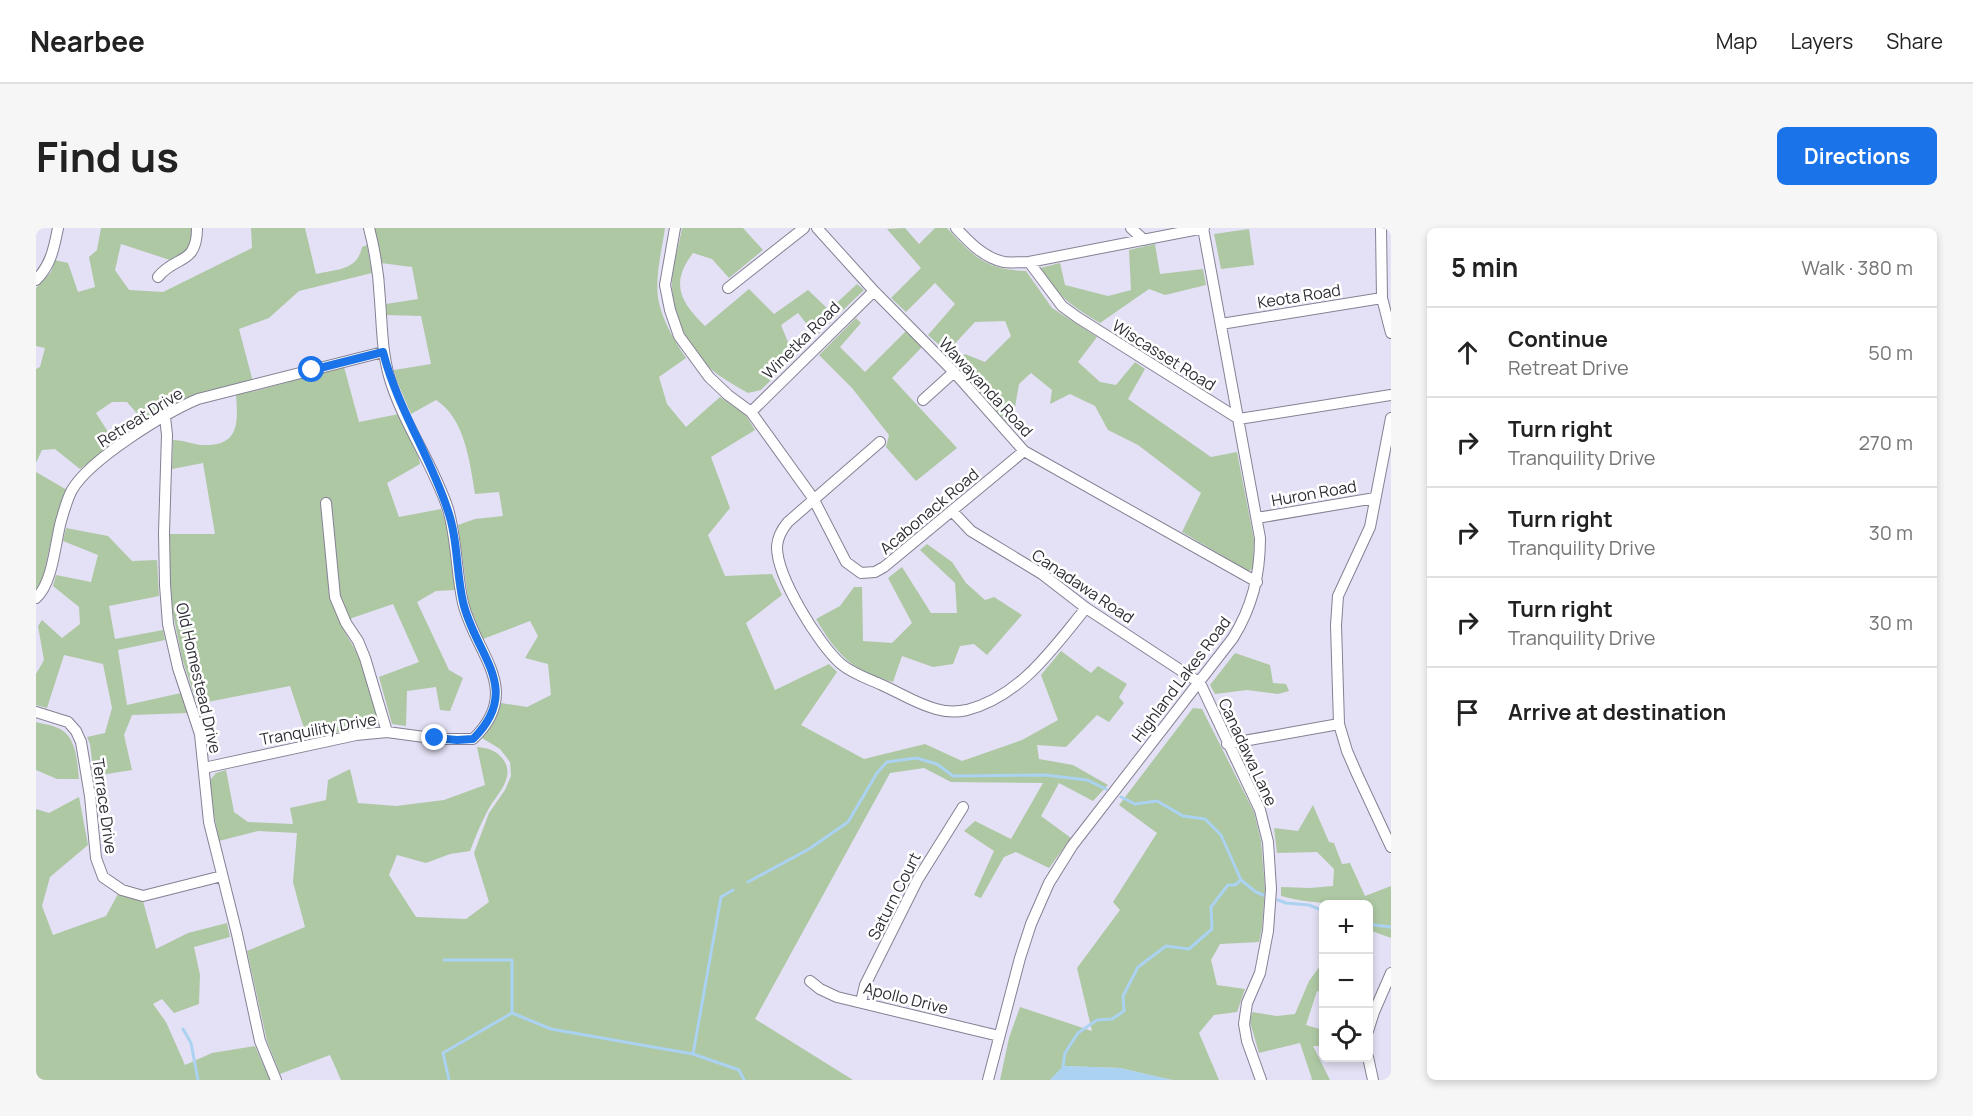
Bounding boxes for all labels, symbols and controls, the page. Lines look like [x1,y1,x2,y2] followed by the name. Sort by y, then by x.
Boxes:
[30,22,145,60] text: Nearbee
[1716,27,1757,55] text: Map
[1790,27,1853,55] text: Layers
[1886,27,1943,55] text: Share
[36,127,179,185] text: Find us
[1777,127,1937,185] button: Directions
[1451,249,1518,285] text: 5 min
[1801,254,1913,281] text: Walk · 380 m
[1256,279,1342,313] street label: Keota Road
[757,296,845,384] street label: Winetka Road
[1108,314,1220,396] street label: Wiscasset Road
[1508,324,1608,354] text: Continue
[934,332,1038,442] street label: Wawayanda Road
[1451,336,1484,369] icon: ahead
[1868,339,1913,366] text: 50 m
[1508,354,1629,381] text: Retreat Drive
[298,356,324,382] route start
[93,382,187,452] street label: Retreat Drive
[1508,414,1613,444] text: Turn right
[1451,426,1484,459] icon: right
[1858,429,1913,456] text: 270 m
[1508,444,1656,471] text: Tranquility Drive
[875,463,983,559] street label: Acabonack Road
[1270,475,1358,511] street label: Huron Road
[1508,504,1613,534] text: Turn right
[1451,516,1484,549] icon: right
[1869,519,1913,546] text: 30 m
[1508,534,1656,561] text: Tranquility Drive
[1028,544,1138,628] street label: Canadawa Road
[1508,594,1613,624] text: Turn right
[171,601,227,755] street label: Old Homestead Drive
[1451,606,1484,639] icon: right
[1869,609,1913,636] text: 30 m
[1126,612,1236,746] street label: Highland Lakes Road
[1508,624,1656,651] text: Tranquility Drive
[1213,695,1283,809] street label: Canadawa Lane
[1451,696,1484,729] icon: arrive
[1508,697,1726,727] text: Arrive at destination
[258,708,378,750] street label: Tranquility Drive
[421,724,447,750] route end
[87,757,123,855] street label: Terrace Drive
[862,848,926,944] street label: Saturn Court
[1319,900,1373,1062] map controls
[1319,900,1373,954] button: +
[1319,954,1373,1008] button: −
[861,977,951,1019] street label: Apollo Drive
[1319,1008,1373,1062] button: locate

